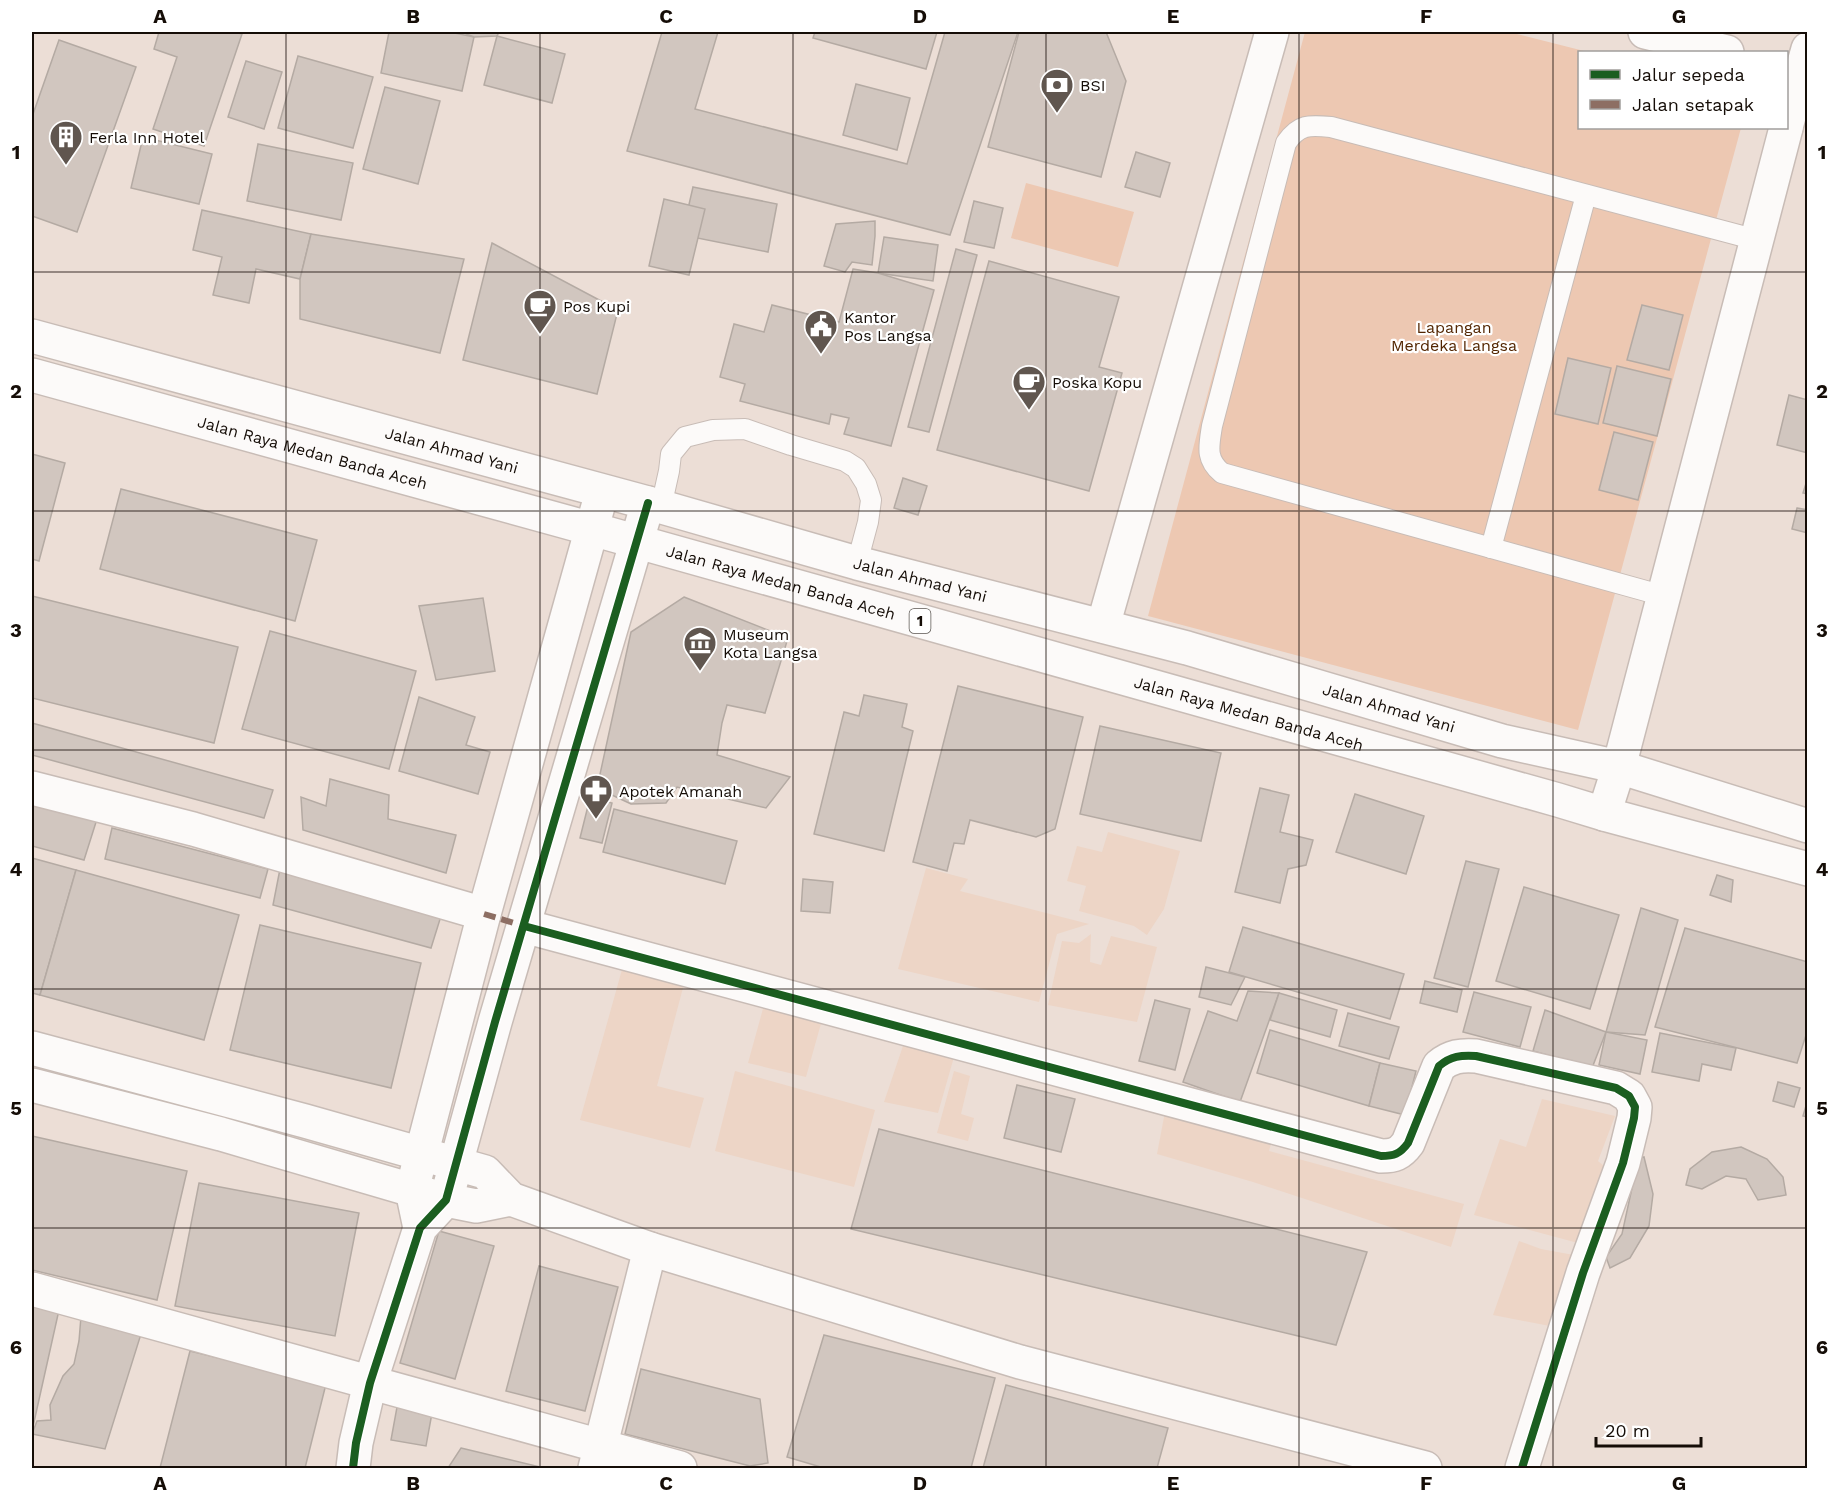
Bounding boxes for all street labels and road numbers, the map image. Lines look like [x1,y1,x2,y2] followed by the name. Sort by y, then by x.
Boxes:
[196,412,430,493] street label: Jalan Raya Medan Banda Aceh
[383,423,521,477] street label: Jalan Ahmad Yani
[664,541,898,623] street label: Jalan Raya Medan Banda Aceh
[851,553,989,606] street label: Jalan Ahmad Yani
[910,609,930,633] road number: 1
[1132,672,1366,754] street label: Jalan Raya Medan Banda Aceh
[1320,679,1457,736] street label: Jalan Ahmad Yani

